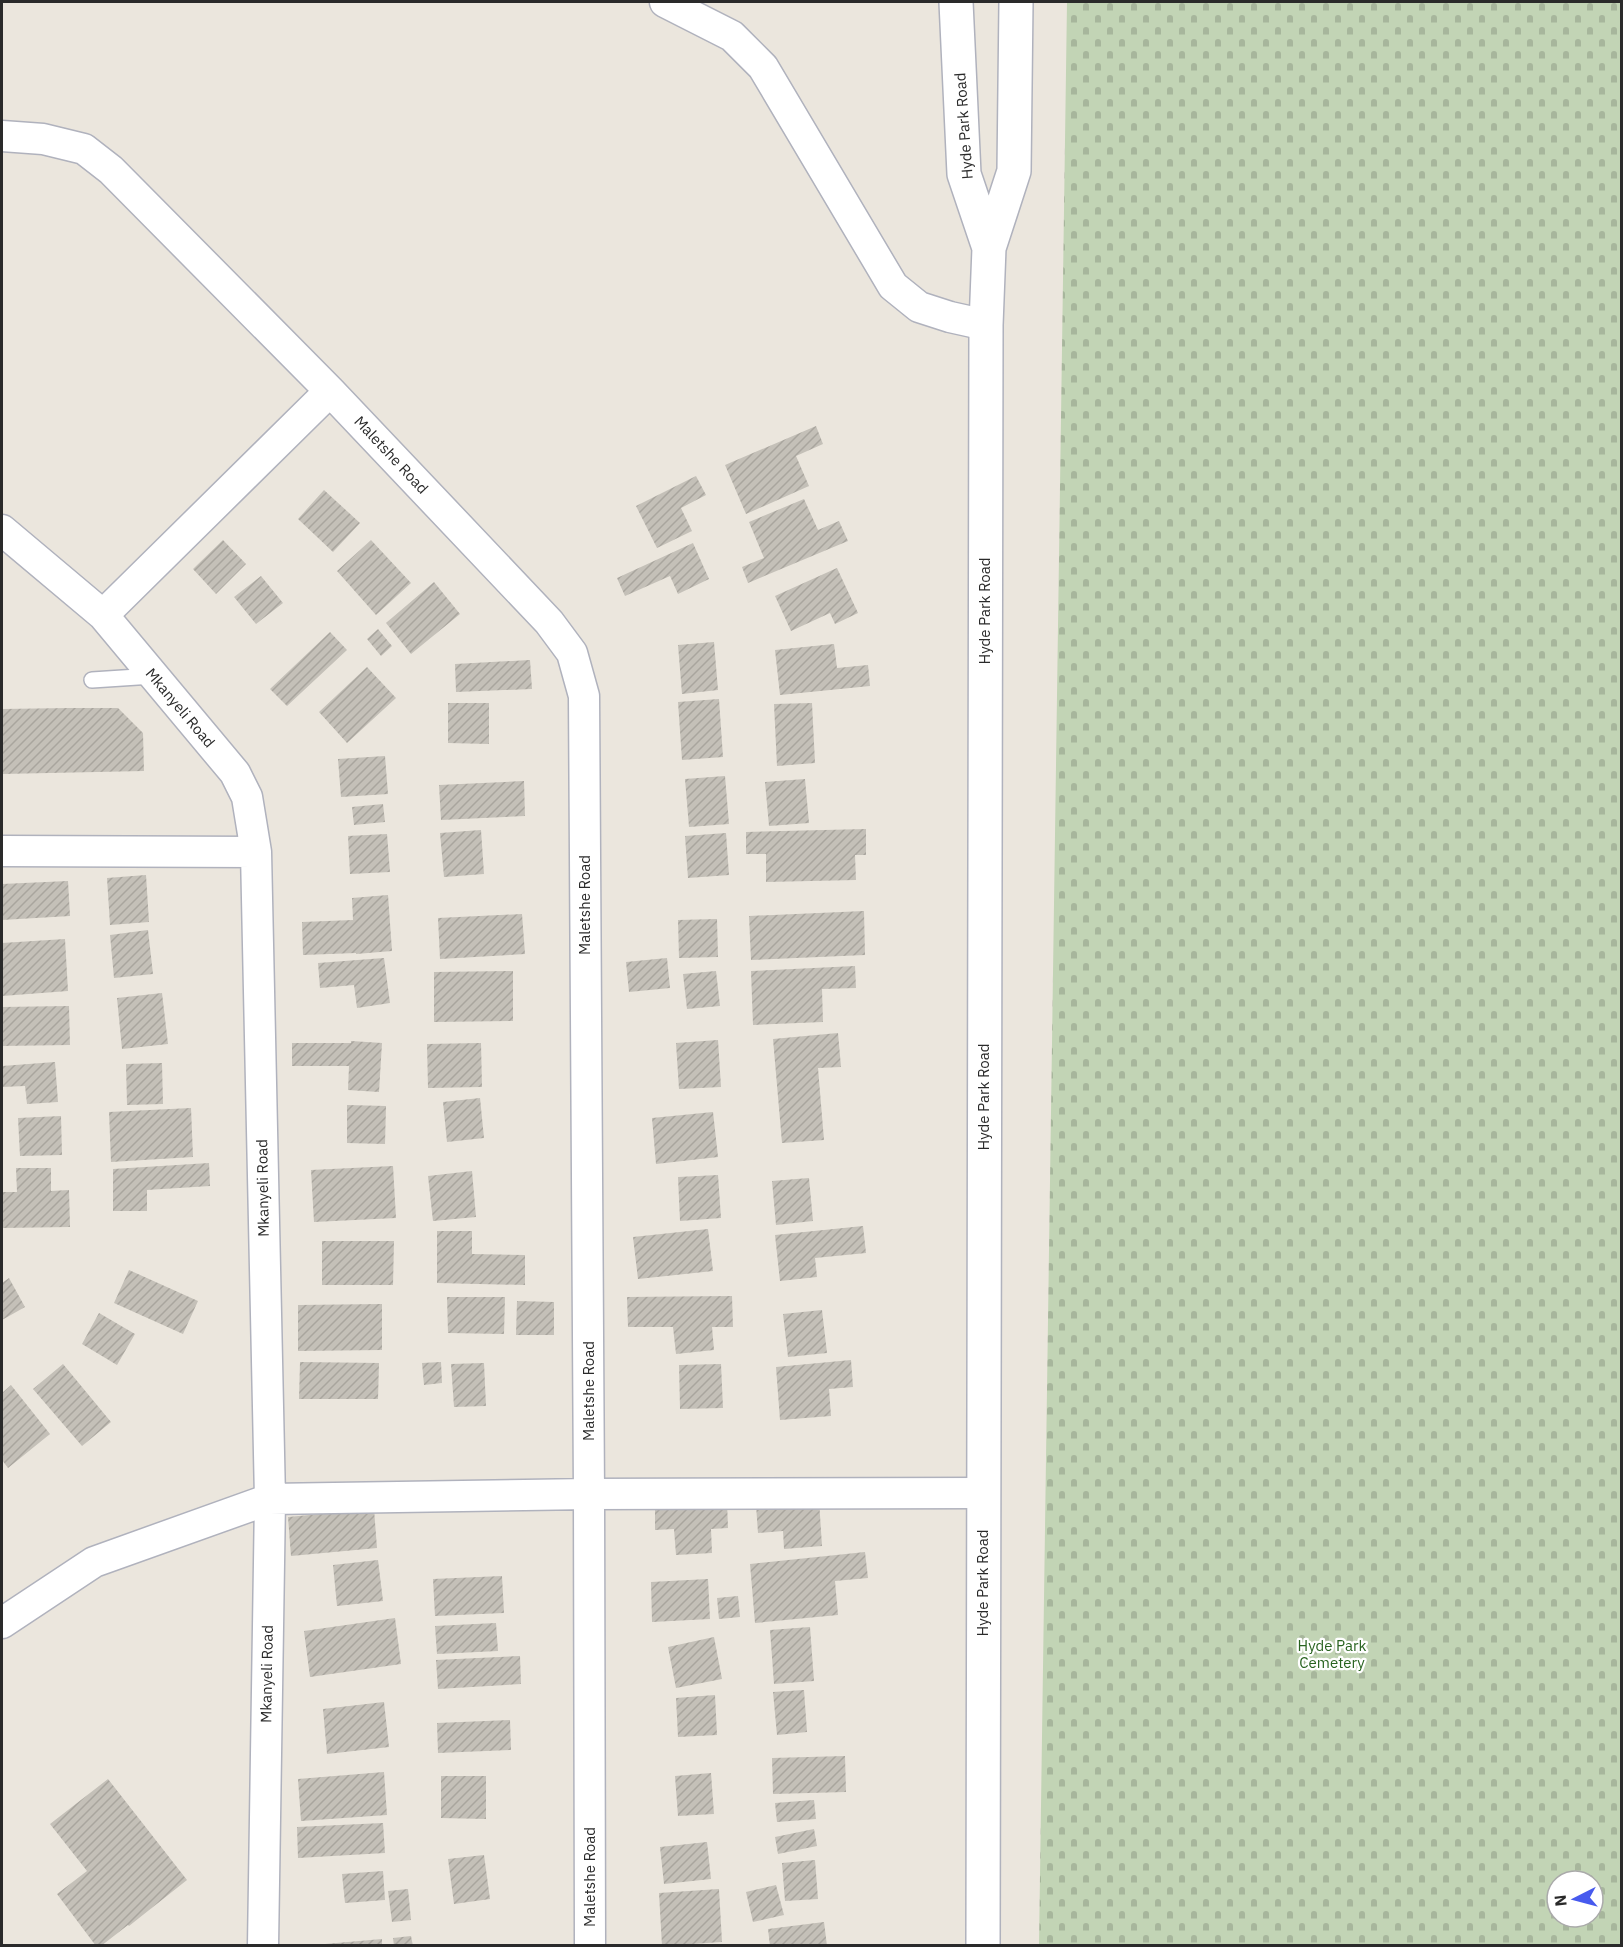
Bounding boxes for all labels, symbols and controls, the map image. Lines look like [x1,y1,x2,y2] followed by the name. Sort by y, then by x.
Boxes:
[950,72,977,180] street label: Hyde Park Road
[350,412,432,498] street label: Maletshe Road
[975,558,994,664] street label: Hyde Park Road
[142,664,219,751] street label: Mkanyeli Road
[575,855,594,955] street label: Maletshe Road
[974,1044,993,1150] street label: Hyde Park Road
[252,1139,273,1237] street label: Mkanyeli Road
[579,1341,598,1441] street label: Maletshe Road
[973,1530,992,1636] street label: Hyde Park Road
[256,1625,277,1723] street label: Mkanyeli Road
[1298,1636,1367,1672] park label: Hyde Park Cemetery
[580,1827,599,1927] street label: Maletshe Road
[1545,1869,1605,1929] north arrow
[1550,1894,1571,1907] text: N

